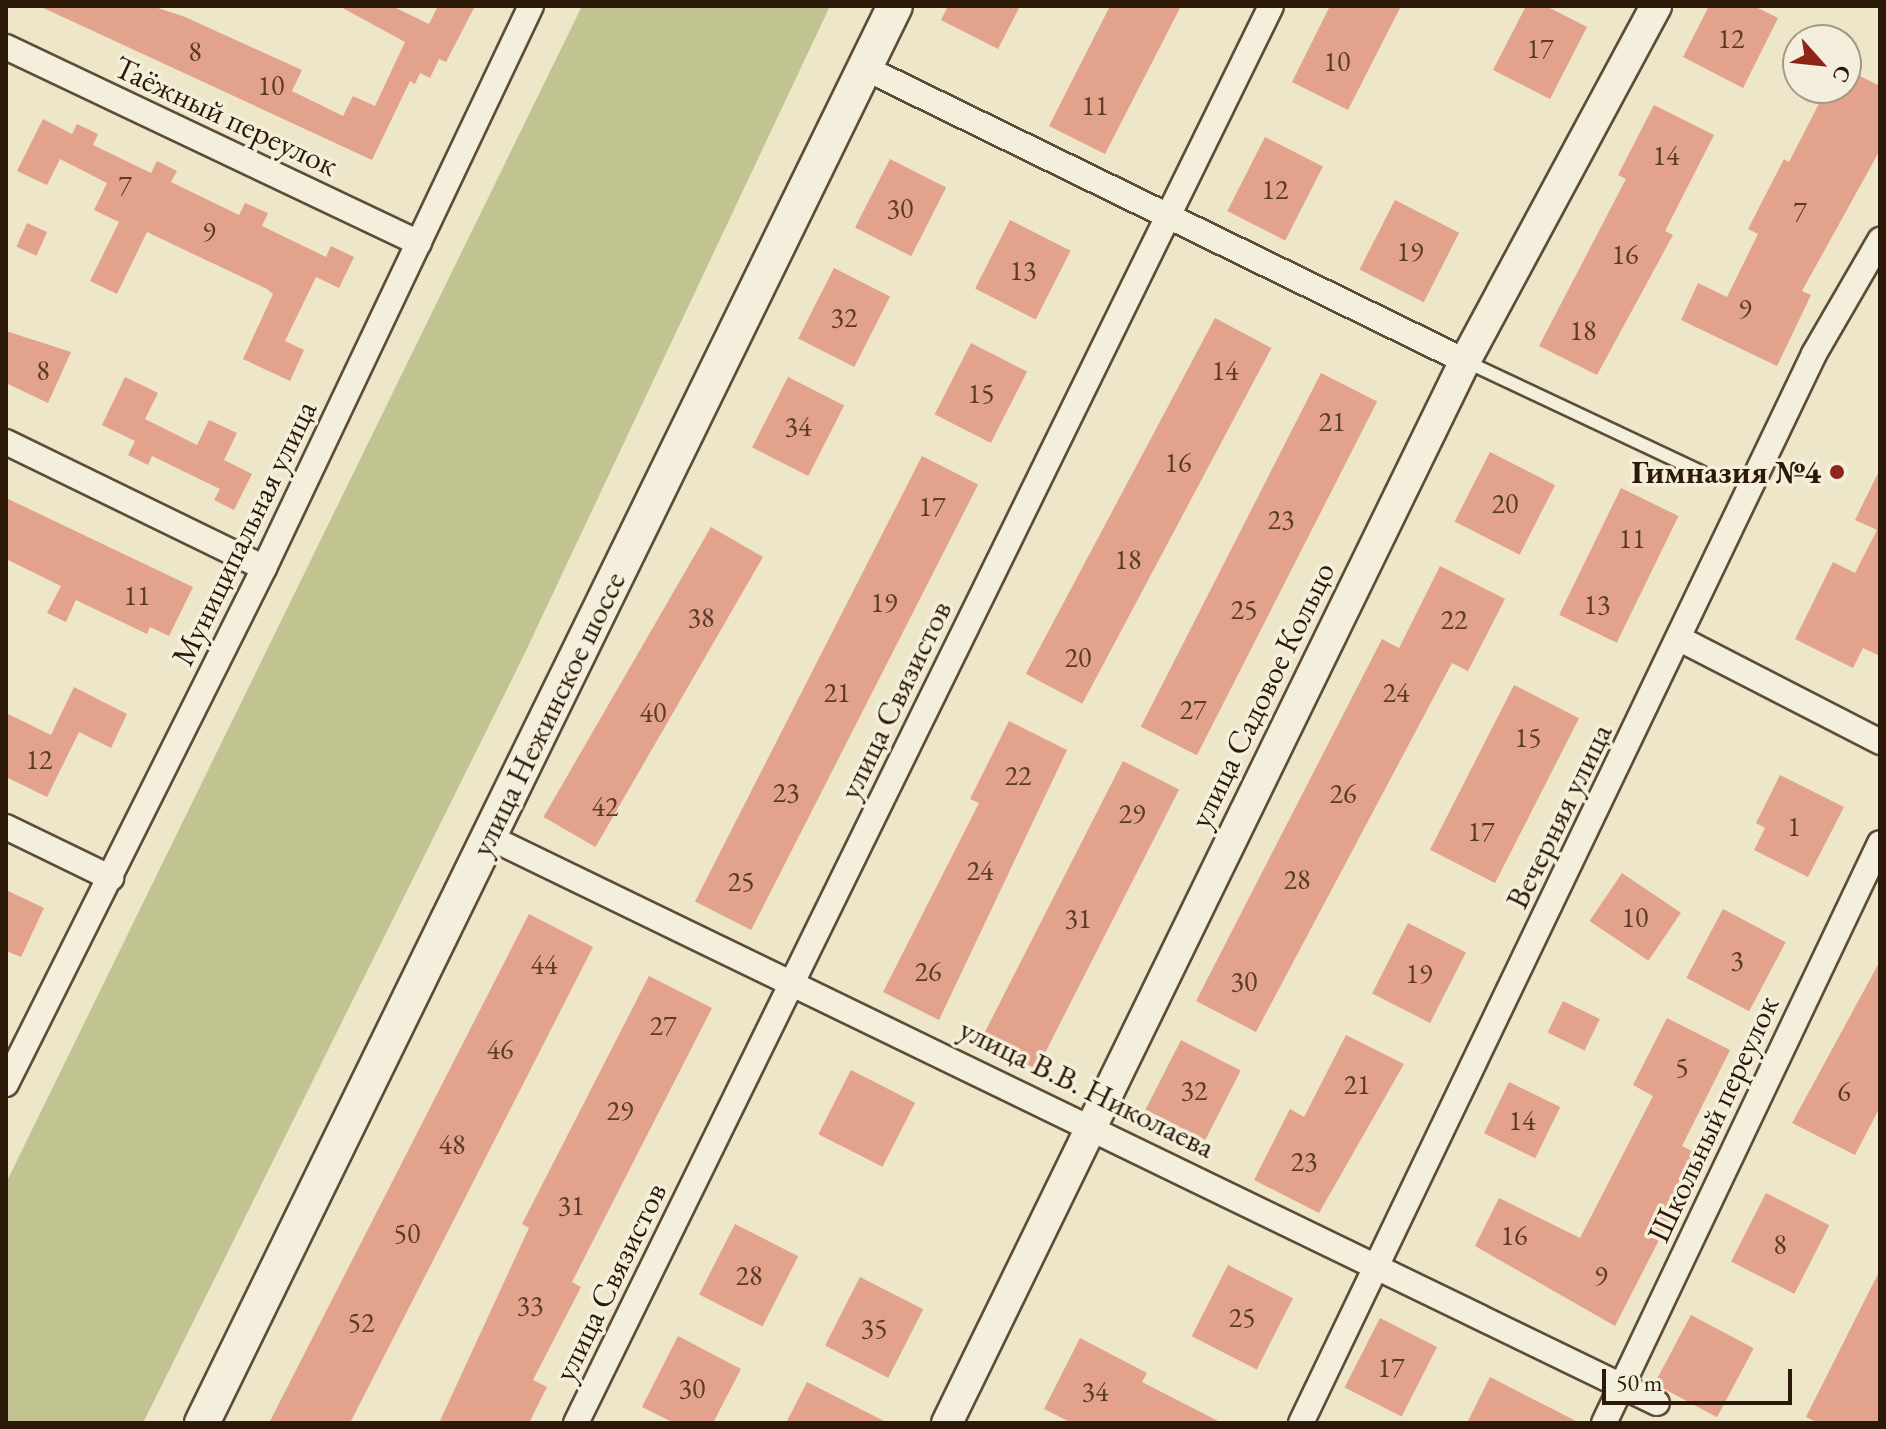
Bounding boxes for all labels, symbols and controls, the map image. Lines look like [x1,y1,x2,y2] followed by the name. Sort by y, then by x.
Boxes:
[1718,21,1744,55] house number: 12
[1782,24,1862,104] north arrow
[1527,31,1553,65] house number: 17
[188,34,202,68] house number: 8
[1324,44,1350,78] house number: 10
[108,47,344,185] street label: Таёжный переулок
[1826,61,1859,88] text: С
[258,68,284,102] house number: 10
[1082,88,1108,122] house number: 11
[1653,138,1679,172] house number: 14
[118,168,132,202] house number: 7
[1262,172,1288,206] house number: 12
[887,191,913,225] house number: 30
[1793,194,1807,228] house number: 7
[202,214,216,248] house number: 9
[1397,234,1423,268] house number: 19
[1612,237,1638,271] house number: 16
[1010,253,1036,287] house number: 13
[1738,291,1752,325] house number: 9
[831,300,857,334] house number: 32
[1570,313,1596,347] house number: 18
[36,353,50,387] house number: 8
[1212,353,1238,387] house number: 14
[968,376,994,410] house number: 15
[163,394,325,672] street label: Муниципальная улица
[1319,404,1345,438] house number: 21
[785,409,811,443] house number: 34
[1165,445,1191,479] house number: 16
[1631,453,1821,491] place label: Гимназия №4
[1828,463,1846,481] marker: Гимназия №4
[1492,486,1518,520] house number: 20
[919,489,945,523] house number: 17
[1268,502,1294,536] house number: 23
[1619,521,1645,555] house number: 11
[1115,542,1141,576] house number: 18
[1181,556,1343,834] street label: улица Садовое Кольцо
[462,565,634,863] street label: улица Нежинское шоссе
[124,578,150,612] house number: 11
[871,585,897,619] house number: 19
[1584,587,1610,621] house number: 13
[1231,592,1257,626] house number: 25
[830,594,960,806] street label: улица Связистов
[688,600,714,634] house number: 38
[1441,602,1467,636] house number: 22
[1065,640,1091,674] house number: 20
[824,675,850,709] house number: 21
[1383,675,1409,709] house number: 24
[1180,692,1206,726] house number: 27
[640,695,666,729] house number: 40
[1498,717,1620,915] street label: Вечерняя улица
[1515,720,1541,754] house number: 15
[26,742,52,776] house number: 12
[1005,758,1031,792] house number: 22
[773,775,799,809] house number: 23
[1330,776,1356,810] house number: 26
[592,789,618,823] house number: 42
[1119,796,1145,830] house number: 29
[1787,809,1801,843] house number: 1
[1468,814,1494,848] house number: 17
[967,853,993,887] house number: 24
[1284,862,1310,896] house number: 28
[728,864,754,898] house number: 25
[1622,900,1648,934] house number: 10
[1065,901,1091,935] house number: 31
[1730,943,1744,977] house number: 3
[531,947,557,981] house number: 44
[915,954,941,988] house number: 26
[1406,956,1432,990] house number: 19
[1231,964,1257,998] house number: 30
[1639,990,1787,1248] street label: Школьный переулок
[650,1008,676,1042] house number: 27
[953,1010,1221,1166] street label: улица В.В. Николаева
[487,1032,513,1066] house number: 46
[1675,1050,1689,1084] house number: 5
[1344,1067,1370,1101] house number: 21
[1181,1073,1207,1107] house number: 32
[1837,1074,1851,1108] house number: 6
[607,1093,633,1127] house number: 29
[1509,1103,1535,1137] house number: 14
[439,1127,465,1161] house number: 48
[1291,1144,1317,1178] house number: 23
[545,1176,675,1388] street label: улица Связистов
[558,1188,584,1222] house number: 31
[394,1216,420,1250] house number: 50
[1501,1218,1527,1252] house number: 16
[1773,1227,1787,1261] house number: 8
[736,1258,762,1292] house number: 28
[1594,1258,1608,1292] house number: 9
[517,1288,543,1322] house number: 33
[1229,1300,1255,1334] house number: 25
[348,1305,374,1339] house number: 52
[861,1311,887,1345] house number: 35
[1378,1350,1404,1384] house number: 17
[1606,1353,1796,1403] scale bar
[1616,1367,1663,1398] text: 50 m
[679,1371,705,1405] house number: 30
[1082,1374,1108,1408] house number: 34

